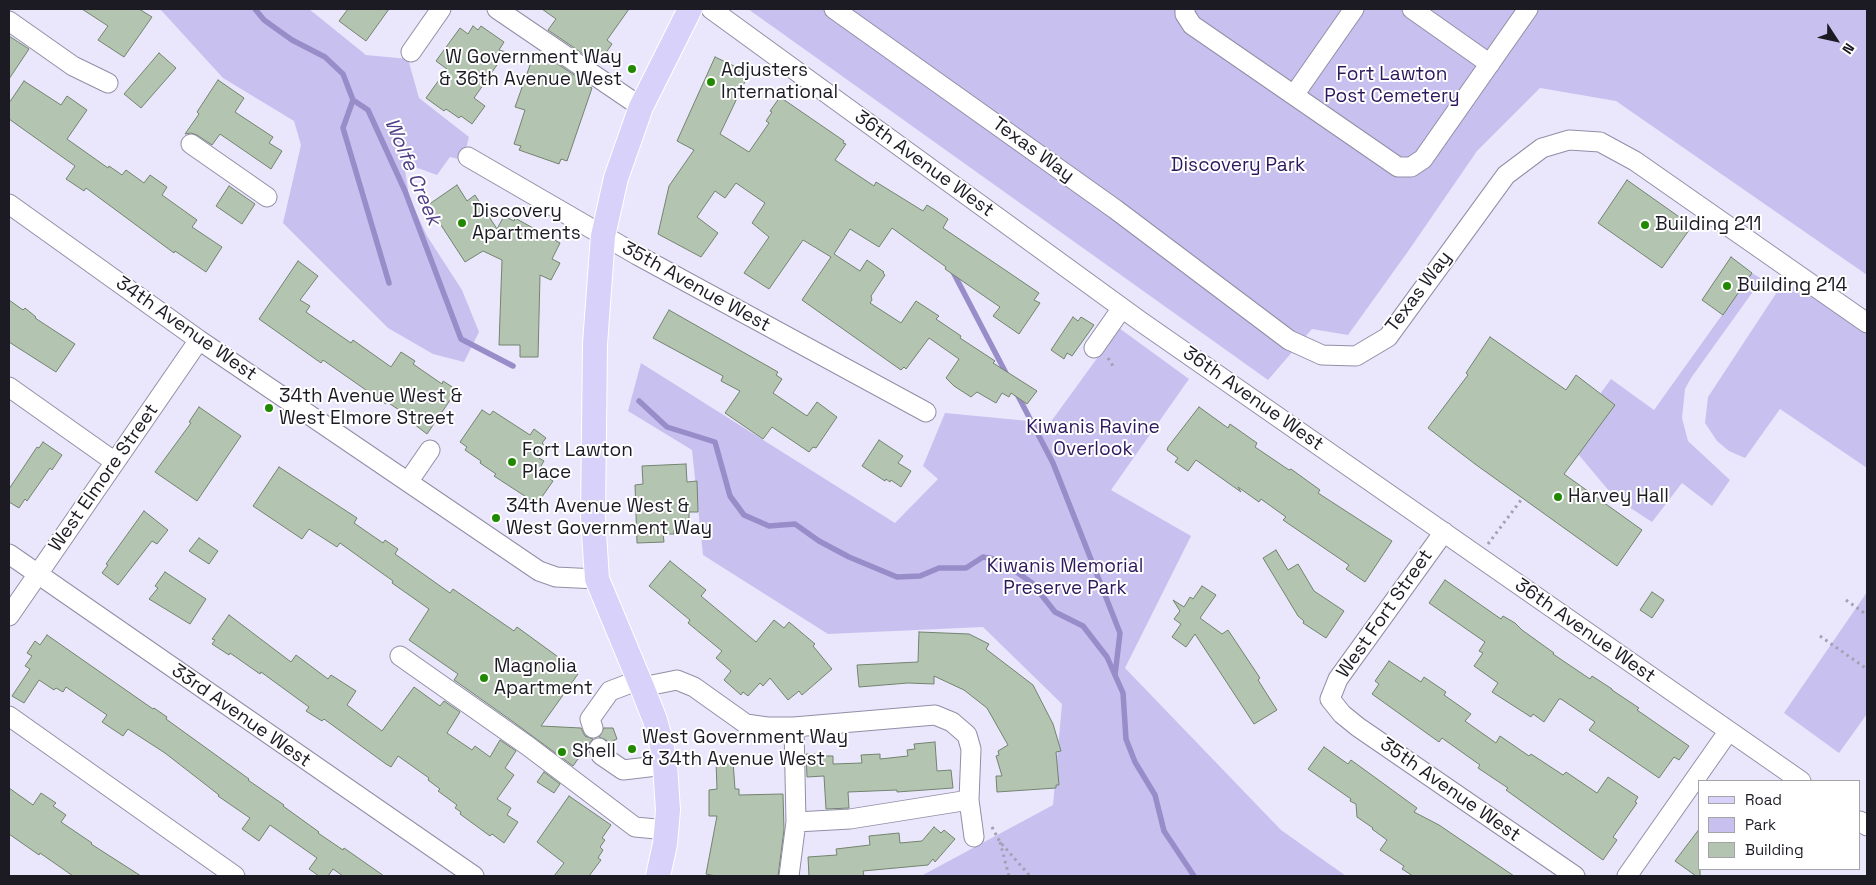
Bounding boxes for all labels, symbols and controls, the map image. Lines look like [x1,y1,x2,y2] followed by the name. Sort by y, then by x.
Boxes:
[1811,15,1861,65] north arrow
[1838,40,1858,58] text: N
[439,47,622,91] place label: W Government Way & 36th Avenue West
[721,60,838,104] place label: Adjusters International
[626,63,638,75] marker: W Government Way & 36th Avenue West
[1324,64,1460,108] park label: Fort Lawton Post Cemetery
[705,76,717,88] marker: Adjusters International
[850,106,998,222] street label: 36th Avenue West
[988,113,1078,187] street label: Texas Way
[379,115,445,229] water label: Wolfe Creek
[1171,155,1305,177] park label: Discovery Park
[472,201,581,245] place label: Discovery Apartments
[1655,214,1761,236] place label: Building 211
[456,217,468,229] marker: Discovery Apartments
[1639,219,1651,231] marker: Building 211
[618,237,774,337] street label: 35th Avenue West
[1381,247,1457,337] street label: Texas Way
[111,272,261,386] street label: 34th Avenue West
[1737,275,1847,297] place label: Building 214
[1721,280,1733,292] marker: Building 214
[1178,342,1328,456] street label: 36th Avenue West
[279,386,462,430] place label: 34th Avenue West & West Elmore Street
[44,400,164,556] street label: West Elmore Street
[263,402,275,414] marker: 34th Avenue West & West Elmore Street
[1026,417,1160,461] park label: Kiwanis Ravine Overlook
[522,440,633,484] place label: Fort Lawton Place
[506,456,518,468] marker: Fort Lawton Place
[1568,486,1669,508] place label: Harvey Hall
[1552,491,1564,503] marker: Harvey Hall
[506,496,712,540] place label: 34th Avenue West & West Government Way
[490,512,502,524] marker: 34th Avenue West & West Government Way
[1332,545,1438,683] street label: West Fort Street
[987,556,1143,600] park label: Kiwanis Memorial Preserve Park
[1510,574,1660,688] street label: 36th Avenue West
[494,656,593,700] place label: Magnolia Apartment
[167,659,315,773] street label: 33rd Avenue West
[478,672,490,684] marker: Magnolia Apartment
[642,727,848,771] place label: West Government Way & 34th Avenue West
[1375,733,1525,847] street label: 35th Avenue West
[572,741,616,763] place label: Shell
[626,743,638,755] marker: West Government Way & 34th Avenue West
[556,746,568,758] marker: Shell
[1698,780,1861,870] legend
[1745,790,1782,809] text: Road
[1745,815,1776,834] text: Park
[1745,840,1804,859] text: Building

